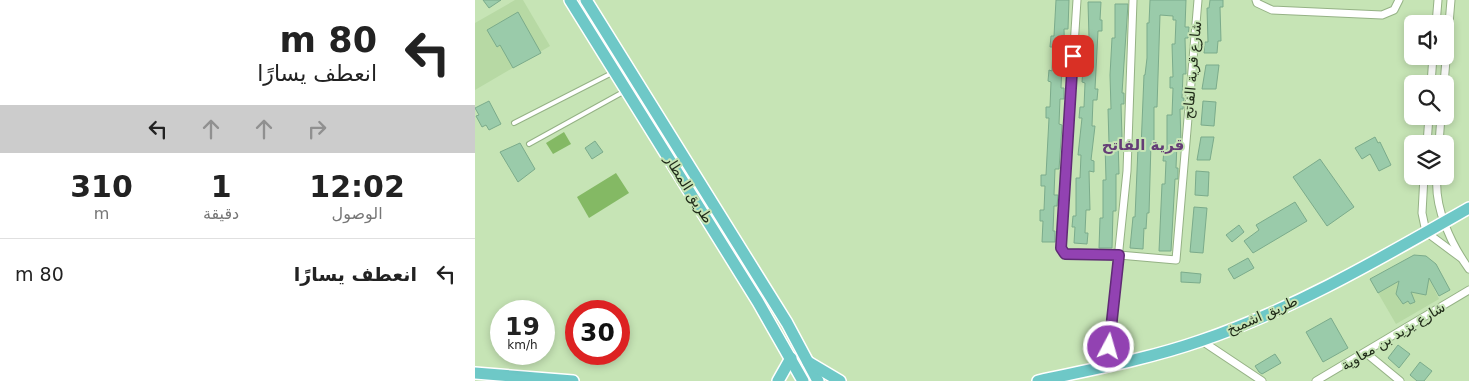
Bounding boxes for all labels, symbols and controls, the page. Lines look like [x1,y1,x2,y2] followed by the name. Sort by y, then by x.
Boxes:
[1404,15,1454,185] map controls
[1404,15,1454,65] button: sound
[280,20,377,60] text: 80 m
[395,20,460,85] icon: left
[1180,20,1205,120] street label: شارع قرية الفاتح
[1052,35,1094,77] pin
[1059,42,1087,70] icon: arrive
[257,61,377,86] text: انعطف يسارًا
[1404,75,1454,125] button: search
[144,115,172,143] icon: left
[197,115,225,143] icon: ahead
[250,115,278,143] icon: ahead
[303,115,331,143] icon: right
[1404,135,1454,185] button: layers
[1102,136,1184,154] district label: قرية الفاتح
[660,151,716,227] street label: طريق المطار
[70,169,133,204] text: 310
[211,169,232,204] text: 1
[309,169,405,204] text: 12:02
[94,204,109,223] text: m
[203,204,239,223] text: دقيقة
[332,204,383,223] text: الوصول
[432,260,460,288] icon: left
[15,263,64,285] text: 80 m
[294,263,417,285] text: انعطف يسارًا
[1224,292,1300,339] street label: طريق اشميخ
[1338,299,1448,374] street label: شارع يزيد بن معاوية
[565,300,630,365] speed limit sign: 30
[505,312,540,341] text: 19
[1082,320,1134,372] position arrow
[507,338,538,352] text: km/h

